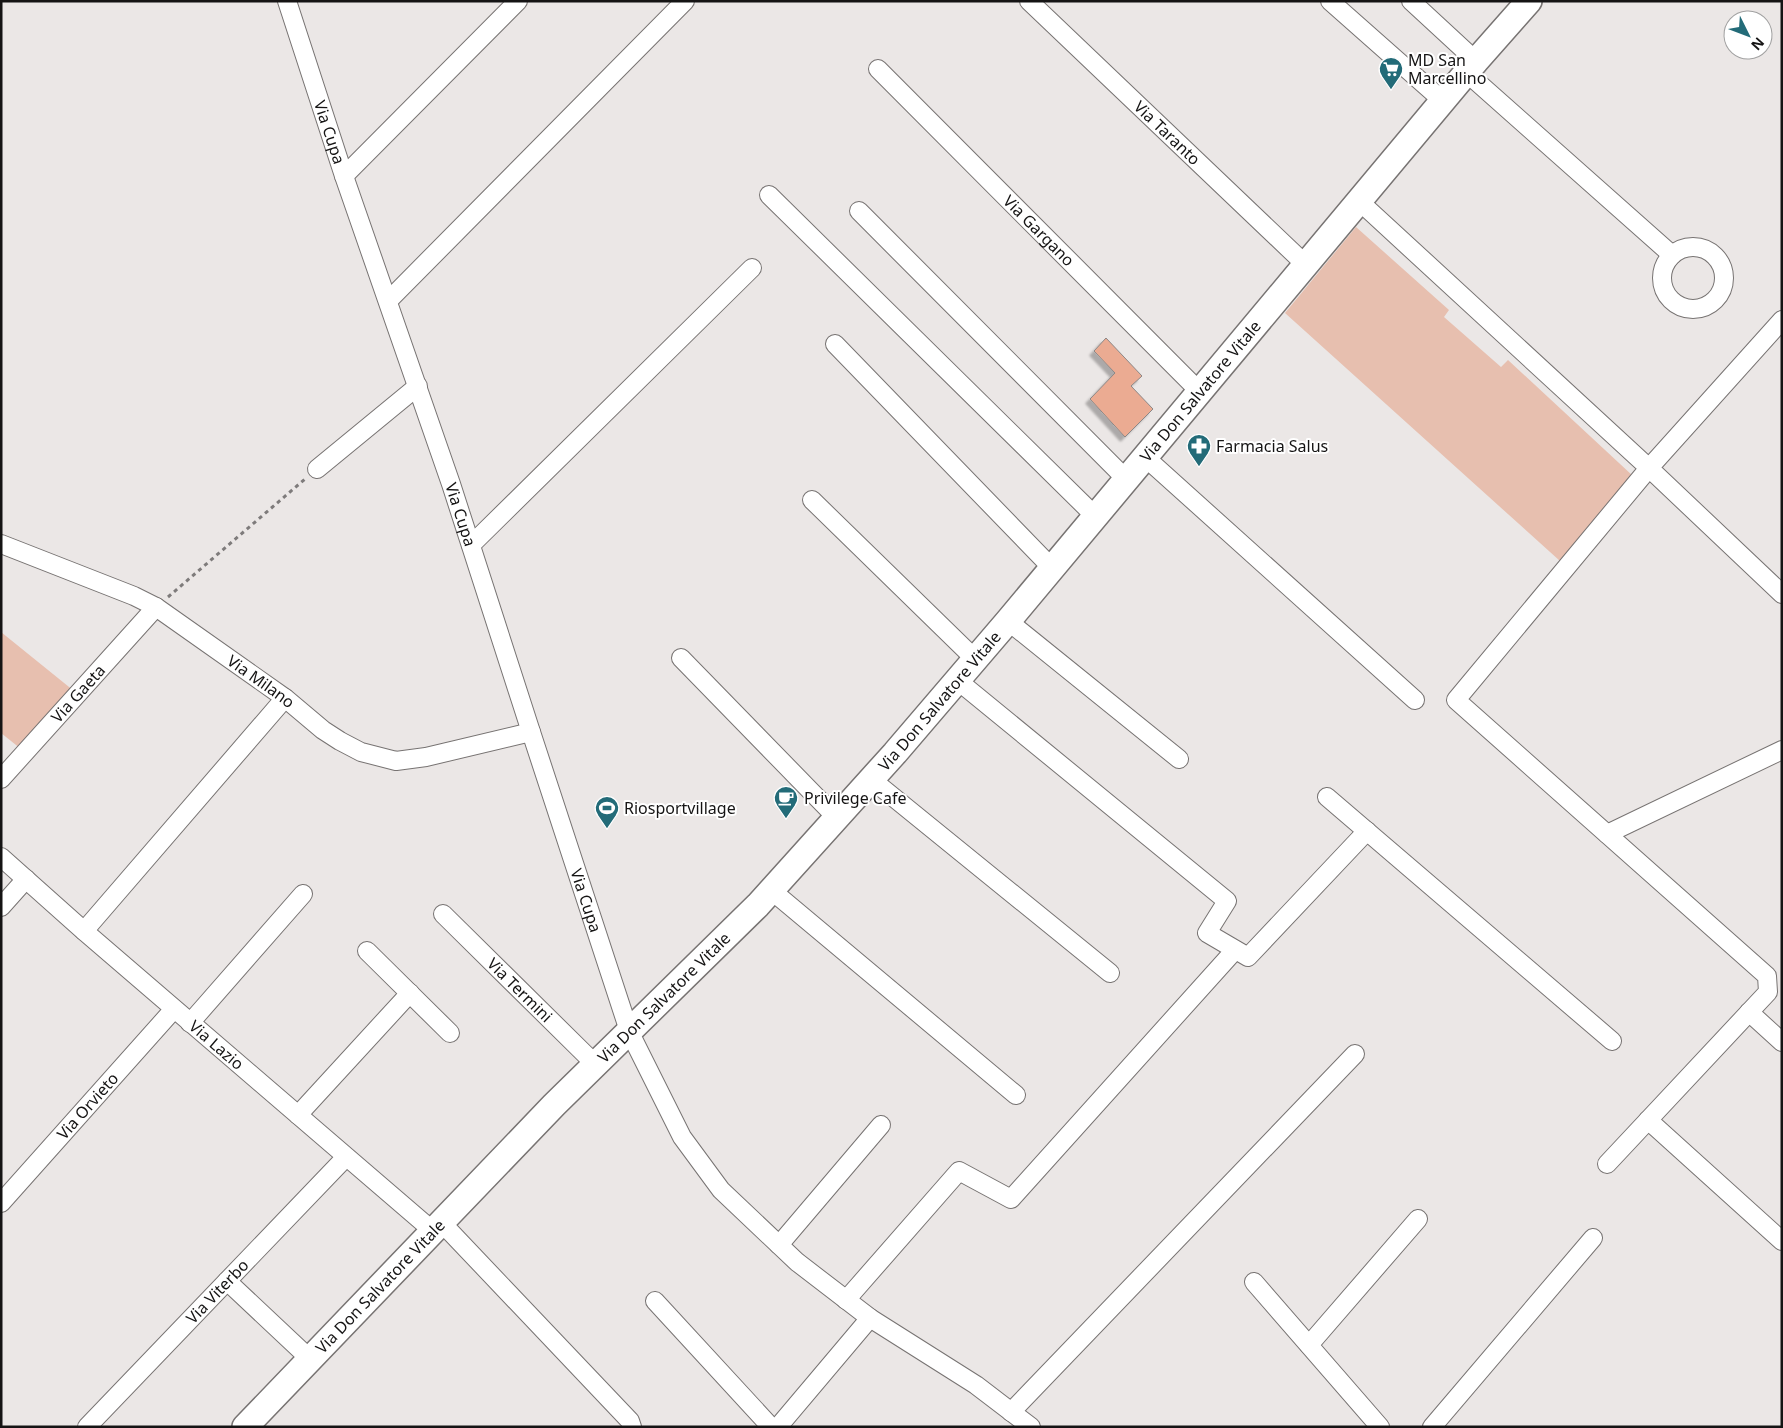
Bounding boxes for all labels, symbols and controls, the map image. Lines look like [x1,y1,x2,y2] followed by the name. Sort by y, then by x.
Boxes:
[1723,10,1773,60] north arrow
[1747,33,1769,55] text: N
[1408,49,1486,89] place label: MD San Marcellino
[1378,56,1404,90] supermarket icon: MD San Marcellino
[1129,96,1205,170] street label: Via Taranto
[309,98,350,167] street label: Via Cupa
[999,190,1079,271] street label: Via Gargano
[1135,316,1266,466] street label: Via Don Salvatore Vitale
[1186,433,1212,467] pharmacy icon: Farmacia Salus
[1216,435,1328,457] place label: Farmacia Salus
[440,480,481,549] street label: Via Cupa
[873,626,1006,776] street label: Via Don Salvatore Vitale
[223,650,300,713] street label: Via Milano
[46,660,110,727] street label: Via Gaeta
[773,785,799,819] cafe icon: Privilege Cafe
[804,787,906,809] place label: Privilege Cafe
[594,795,620,829] sports icon: Riosportvillage
[624,797,736,819] place label: Riosportvillage
[566,866,607,935] street label: Via Cupa
[592,927,735,1068] street label: Via Don Salvatore Vitale
[482,953,557,1027] street label: Via Termini
[184,1015,249,1075] street label: Via Lazio
[52,1068,123,1144] street label: Via Orvieto
[310,1214,450,1358] street label: Via Don Salvatore Vitale
[181,1254,253,1328] street label: Via Viterbo

